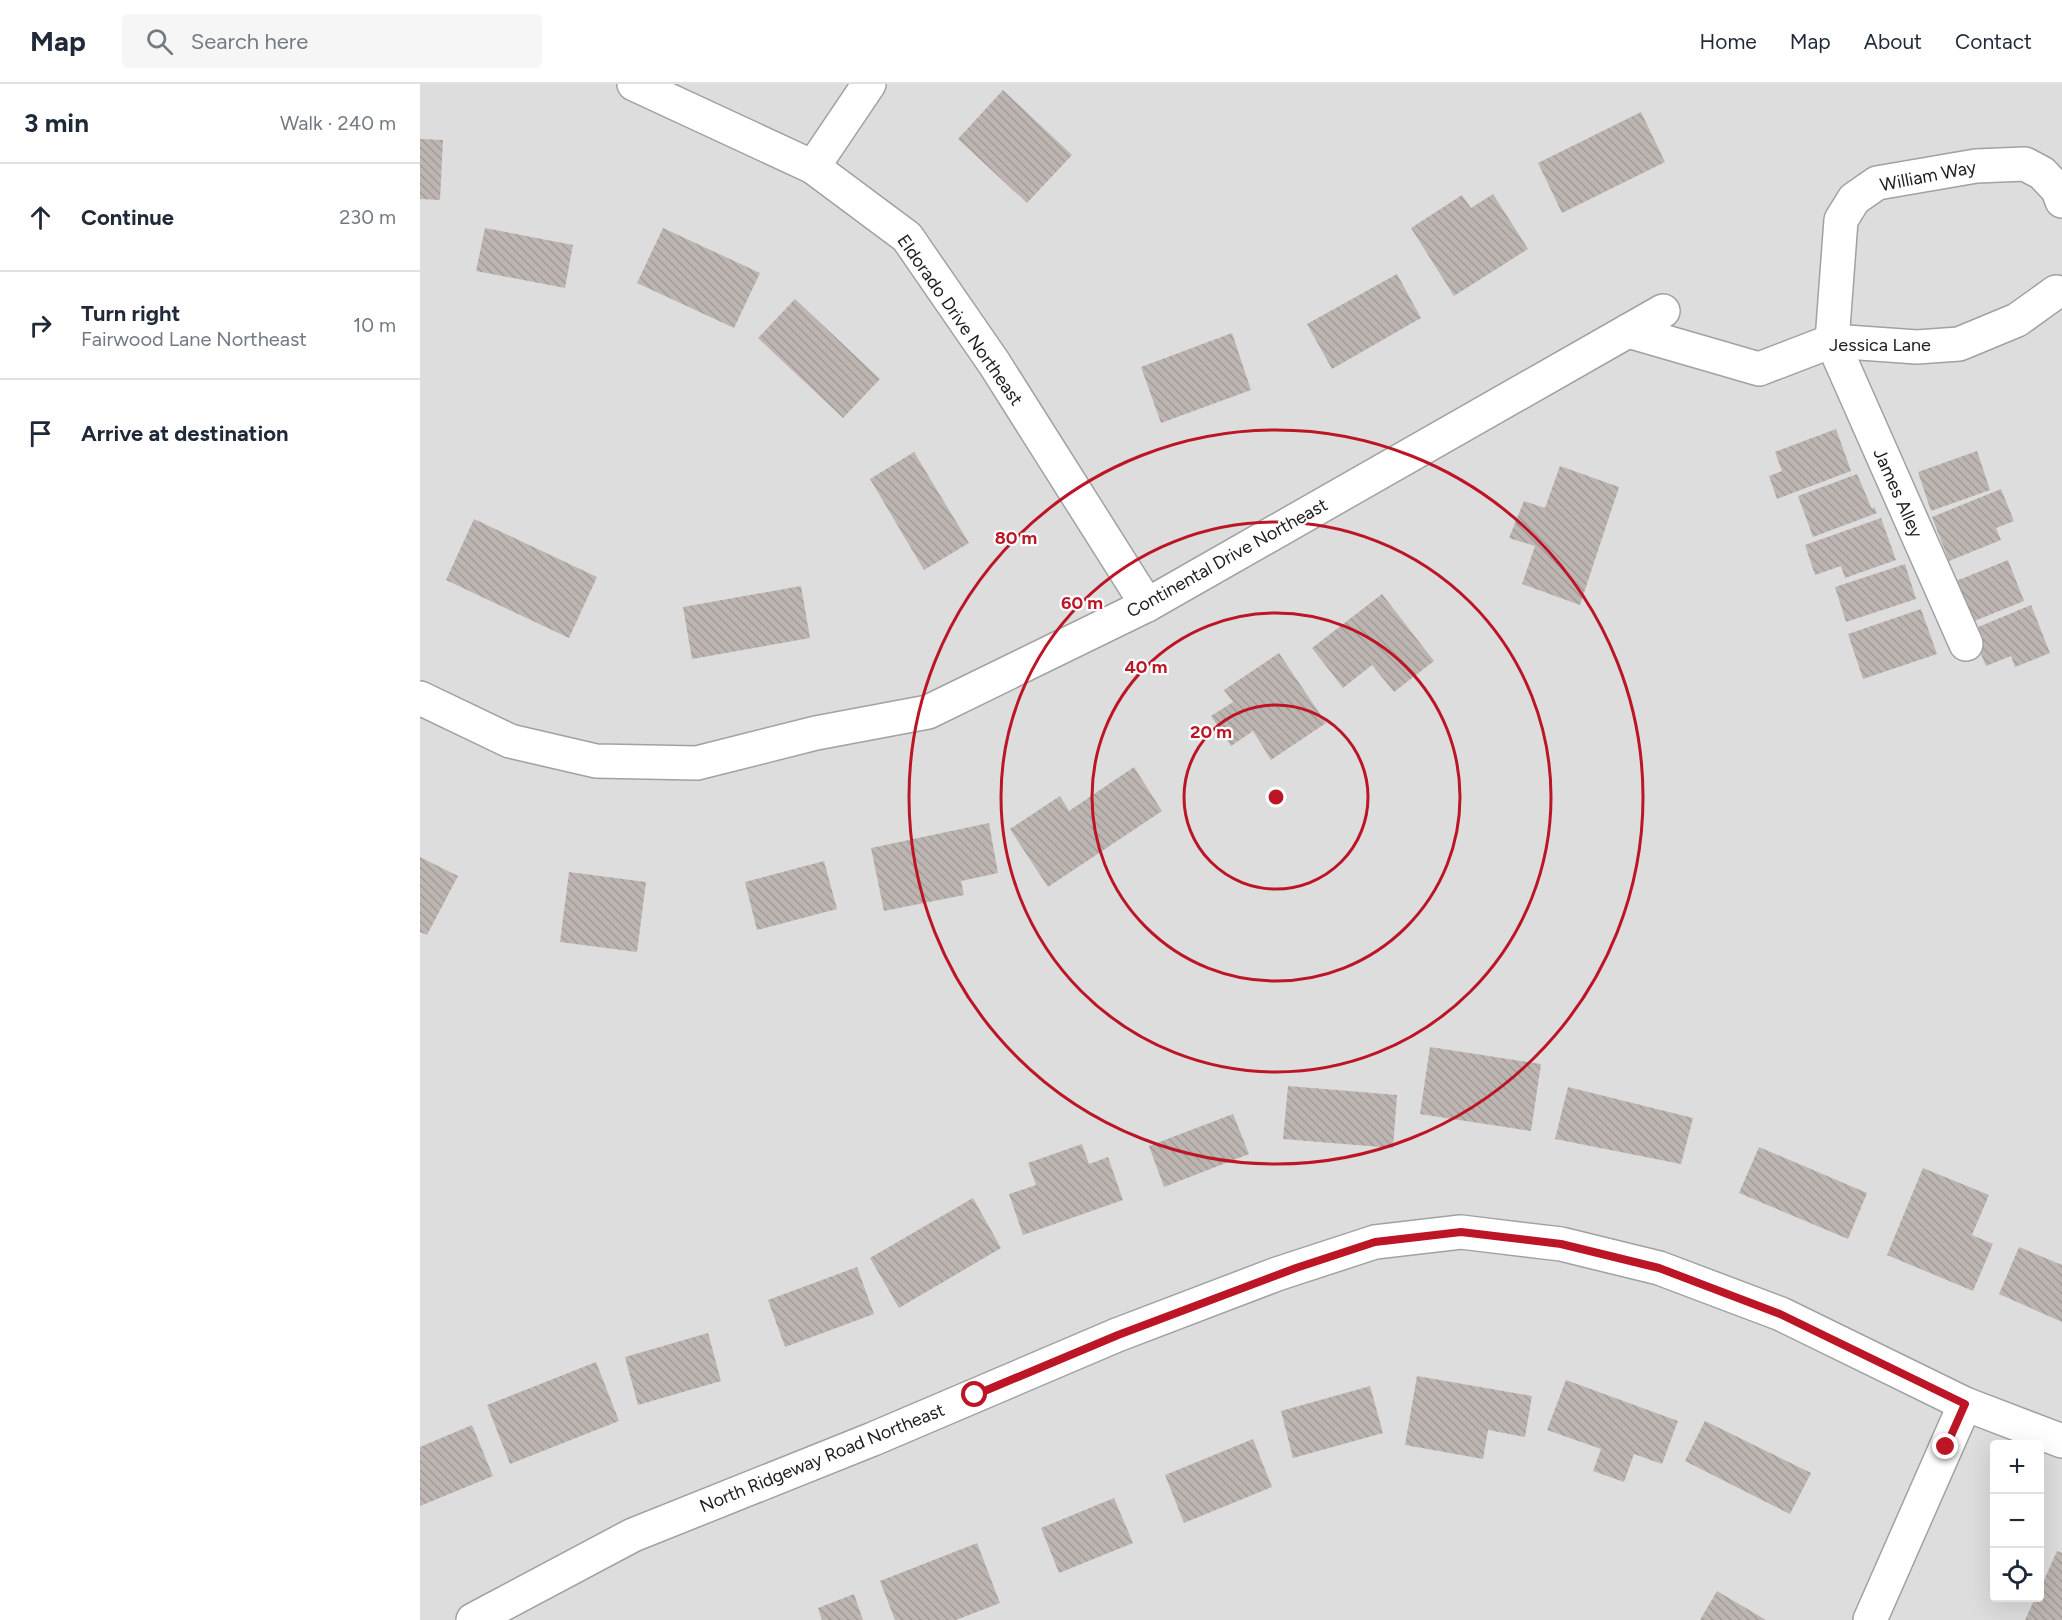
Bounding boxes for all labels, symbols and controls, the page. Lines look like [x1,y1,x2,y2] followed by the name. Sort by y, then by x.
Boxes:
[122,14,542,68] search box
[30,24,86,58] text: Map
[143,25,176,58] icon: search
[191,28,308,55] text: Search here
[1700,29,1757,54] text: Home
[1790,29,1831,54] text: Map
[1864,29,1922,54] text: About
[1955,29,2032,54] text: Contact
[24,107,89,139] text: 3 min
[280,111,396,135] text: Walk · 240 m
[1878,156,1979,196] street label: William Way
[24,201,57,234] icon: ahead
[81,204,174,231] text: Continue
[339,205,396,229] text: 230 m
[893,230,1028,410] street label: Eldorado Drive Northeast
[81,300,180,327] text: Turn right
[24,309,57,342] icon: right
[353,313,396,337] text: 10 m
[81,327,307,351] text: Fairwood Lane Northeast
[1829,334,1931,356] street label: Jessica Lane
[24,417,57,450] icon: arrive
[81,420,289,447] text: Arrive at destination
[1869,445,1928,542] street label: James Alley
[1123,493,1331,622] street label: Continental Drive Northeast
[995,527,1037,549] text: 80 m
[1061,592,1103,614] text: 60 m
[1124,656,1168,678] text: 40 m
[1190,721,1232,743] text: 20 m
[1266,787,1286,807] centre of rings
[961,1381,987,1407] route start
[696,1399,948,1517] street label: North Ridgeway Road Northeast
[1932,1433,1958,1459] route end
[1990,1440,2044,1602] map controls
[1990,1440,2044,1494] button: +
[1990,1494,2044,1548] button: −
[1990,1548,2044,1602] button: locate

